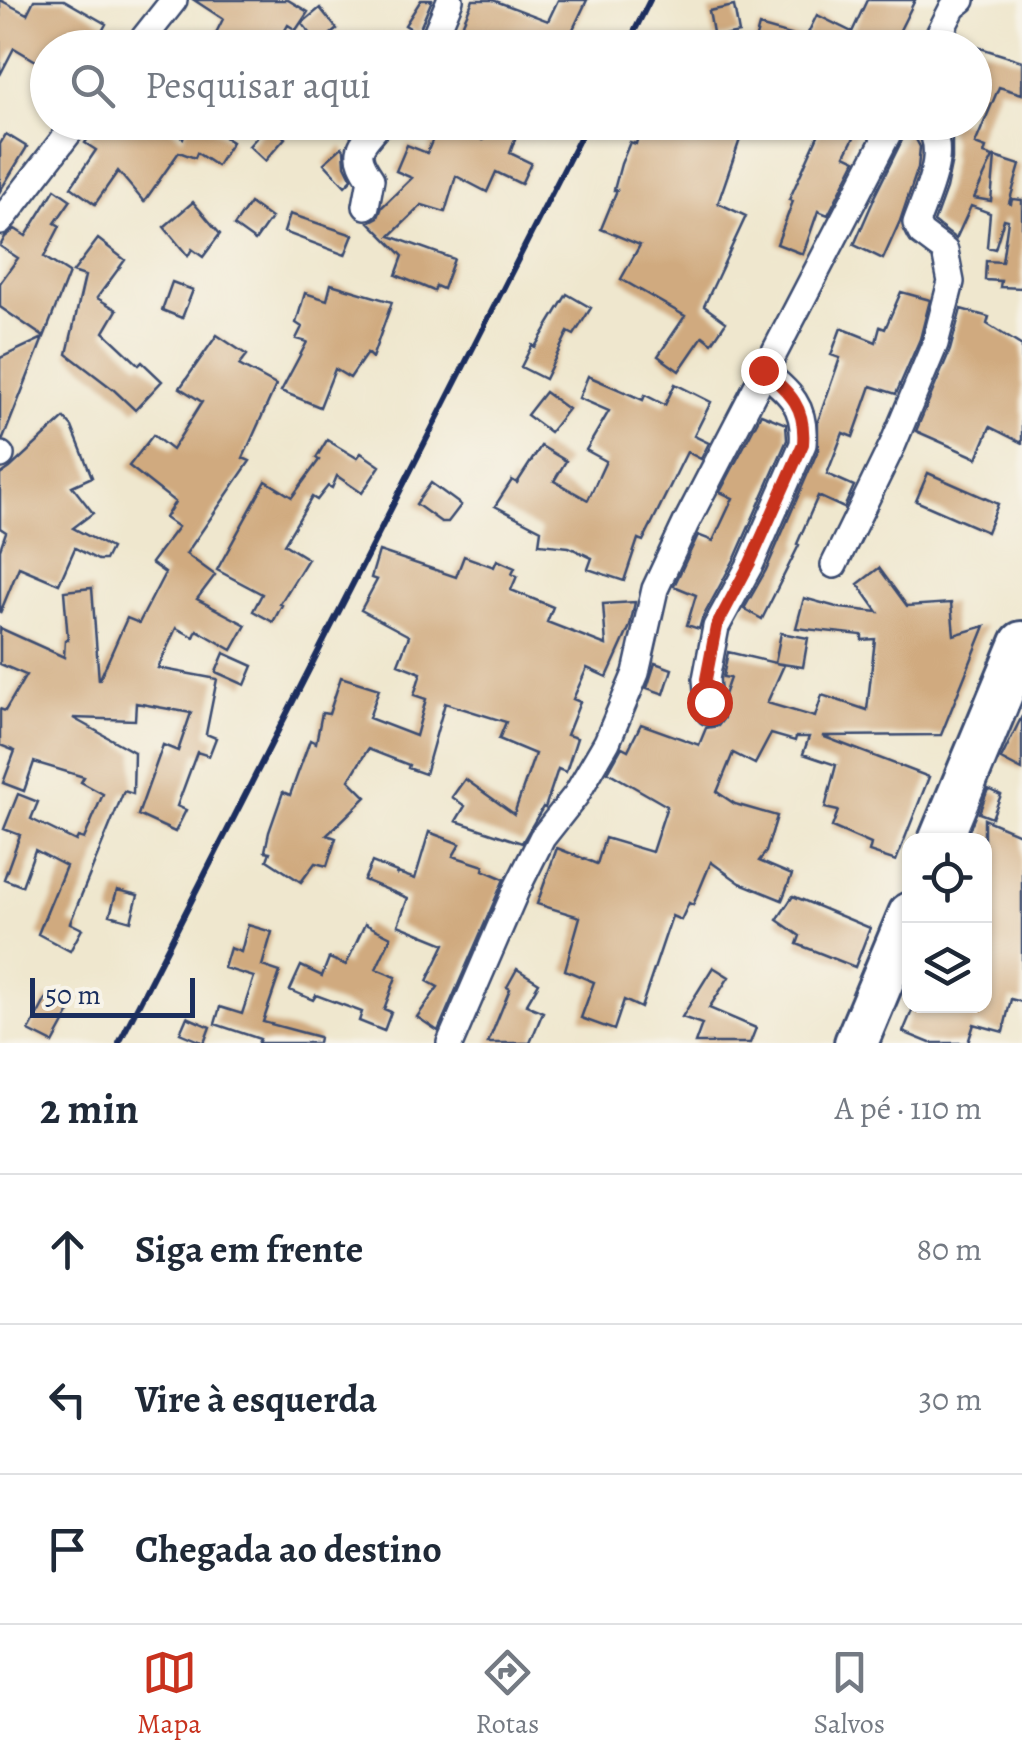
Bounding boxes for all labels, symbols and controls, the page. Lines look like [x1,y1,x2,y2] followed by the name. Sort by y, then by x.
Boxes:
[30,30,992,140] search box
[65,58,120,113] icon: search
[145,59,371,111] text: Pesquisar aqui
[741,348,787,394] route end
[687,680,733,726] route start
[902,833,992,1013] map controls
[902,833,992,923] button: locate
[902,923,992,1013] button: layers
[30,973,195,1018] scale bar
[45,976,101,1014] text: 50 m
[40,1080,139,1137] text: 2 min
[835,1086,982,1130] text: A pé · 110 m
[40,1222,95,1277] icon: ahead
[135,1223,363,1275] text: Siga em frente
[916,1227,982,1271] text: 80 m
[40,1372,95,1427] icon: left
[135,1373,377,1425] text: Vire à esquerda
[919,1377,982,1421] text: 30 m
[40,1522,95,1577] icon: arrive
[135,1523,442,1575] text: Chegada ao destino
[137,1645,201,1743] tab: Mapa
[476,1645,539,1743] tab: Rotas
[814,1645,885,1743] tab: Salvos

